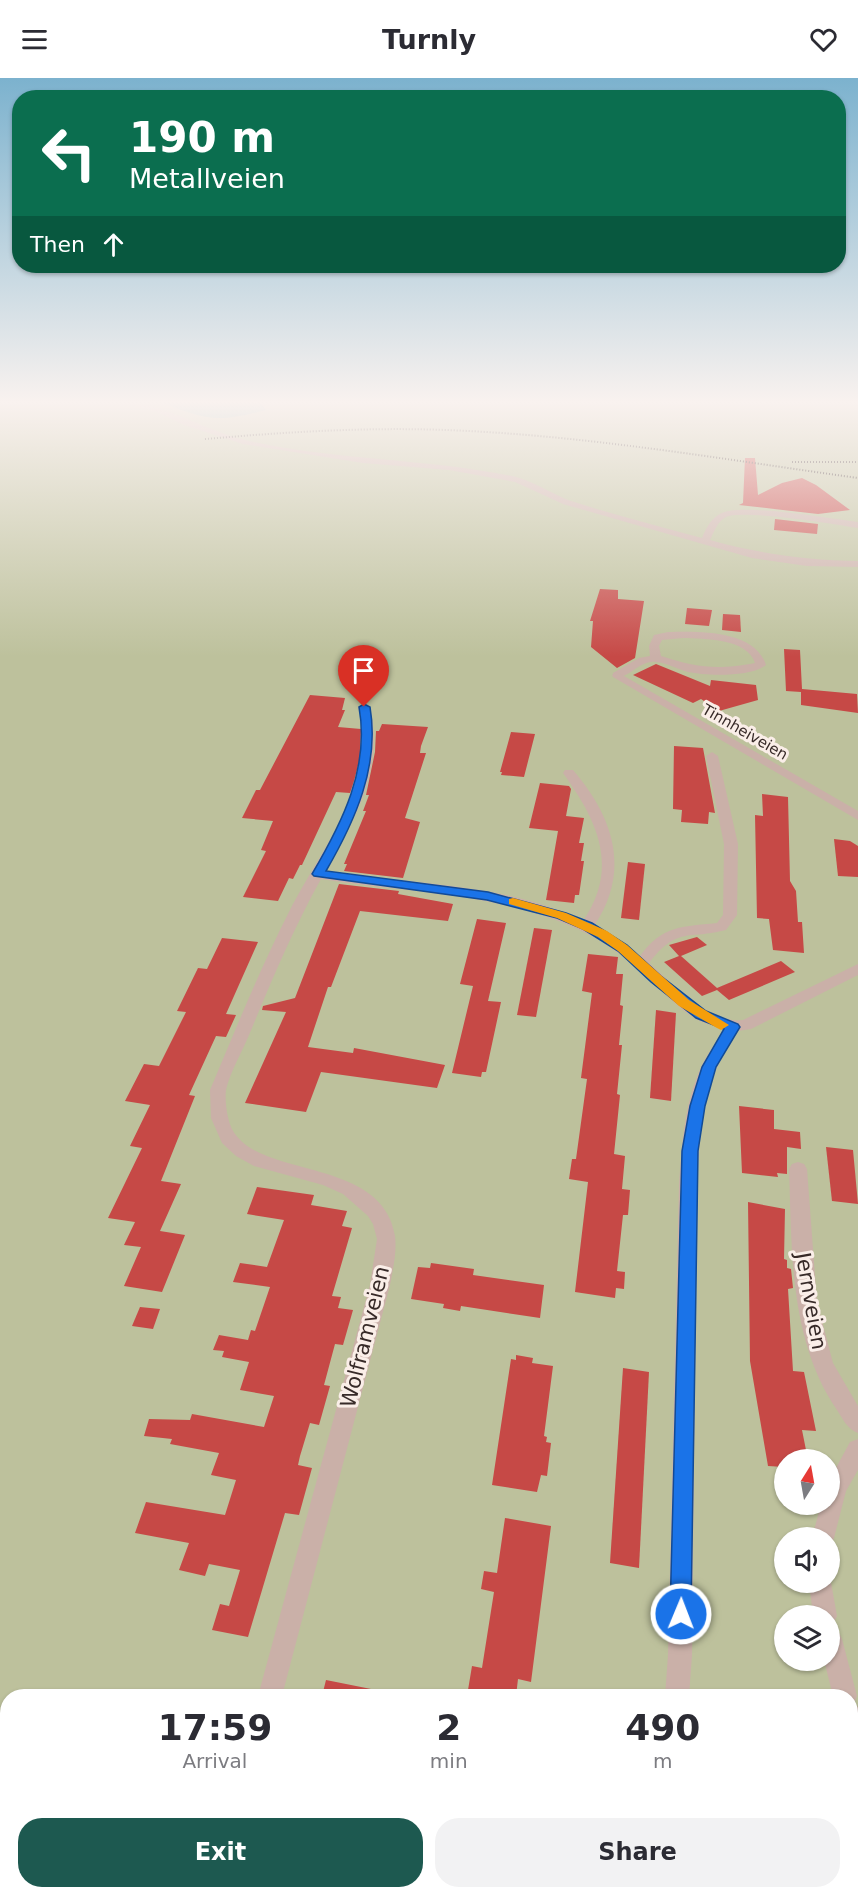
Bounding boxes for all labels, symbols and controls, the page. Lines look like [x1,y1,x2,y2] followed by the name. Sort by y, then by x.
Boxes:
[18,23,51,56] icon: menu
[807,23,840,56] icon: heart
[382,24,476,55] text: Turnly
[129,113,275,162] text: 190 m
[30,114,108,192] icon: left
[129,163,285,194] text: Metallveien
[97,228,130,261] icon: ahead
[30,232,85,257] text: Then
[338,645,389,707] pin
[347,654,380,687] icon: arrive
[698,700,791,764] street label: Tinnheiveien
[790,1249,831,1351] street label: Jernveien
[336,1264,394,1410] street label: Wolframveien
[774,1449,840,1515] north arrow
[774,1449,840,1671] map controls
[774,1527,840,1593] button: sound
[649,1582,713,1646] position arrow
[774,1605,840,1671] button: layers
[158,1707,272,1748] text: 17:59
[436,1707,461,1748] text: 2
[625,1707,700,1748] text: 490
[182,1749,247,1773] text: Arrival
[430,1749,468,1773] text: min
[653,1749,673,1773] text: m
[18,1818,423,1887] button: Exit
[435,1818,840,1887] button: Share

